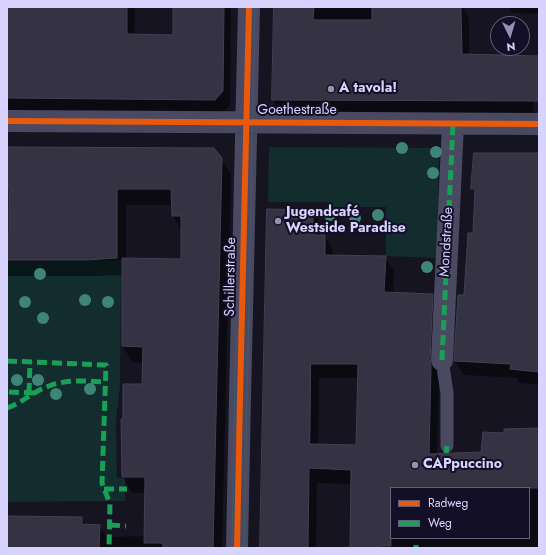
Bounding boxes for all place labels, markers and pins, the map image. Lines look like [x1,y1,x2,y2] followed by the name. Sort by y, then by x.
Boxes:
[339,81,397,97] place label: A tavola!
[326,84,336,94] marker: A tavola!
[286,205,406,238] place label: Jugendcafé Westside Paradise
[273,216,283,226] marker: Jugendcafé Westside Paradise
[423,457,502,473] place label: CAPpuccino
[410,460,420,470] marker: CAPpuccino

